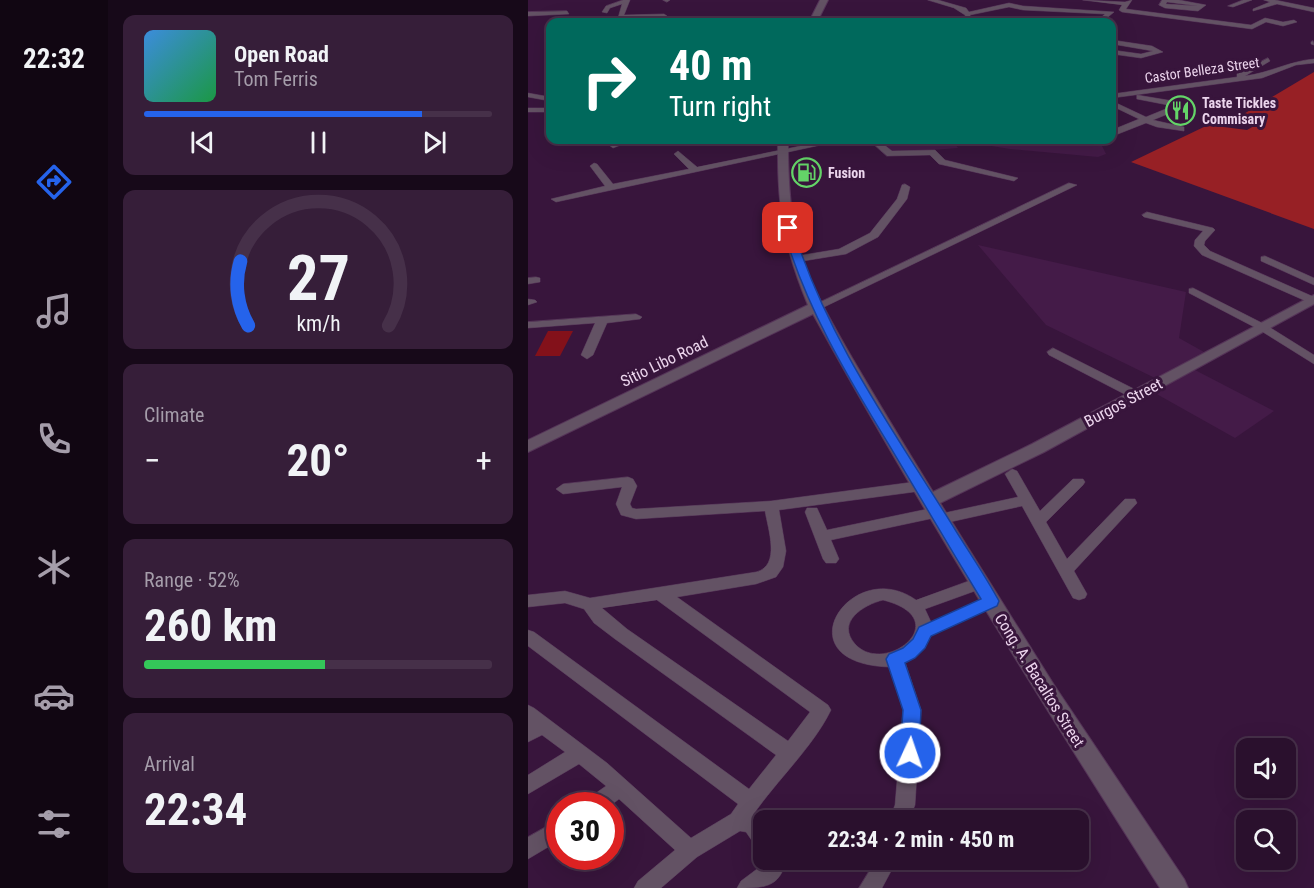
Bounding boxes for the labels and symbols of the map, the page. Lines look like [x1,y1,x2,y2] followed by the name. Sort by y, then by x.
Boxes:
[1144,54,1260,86] street label: Castor Belleza Street
[1165,95,1197,127] restaurant icon: Taste Tickles Commisary
[1202,95,1276,127] place label: Taste Tickles Commisary
[791,157,823,189] fuel station icon: Fusion
[828,165,865,181] place label: Fusion
[762,202,813,253] pin
[617,332,711,391] street label: Sitio Libo Road
[1081,374,1166,431] street label: Burgos Street
[991,610,1089,751] street label: Cong. A. Bacaltos Street
[878,721,942,785] position arrow
[546,792,624,870] speed limit sign: 30

